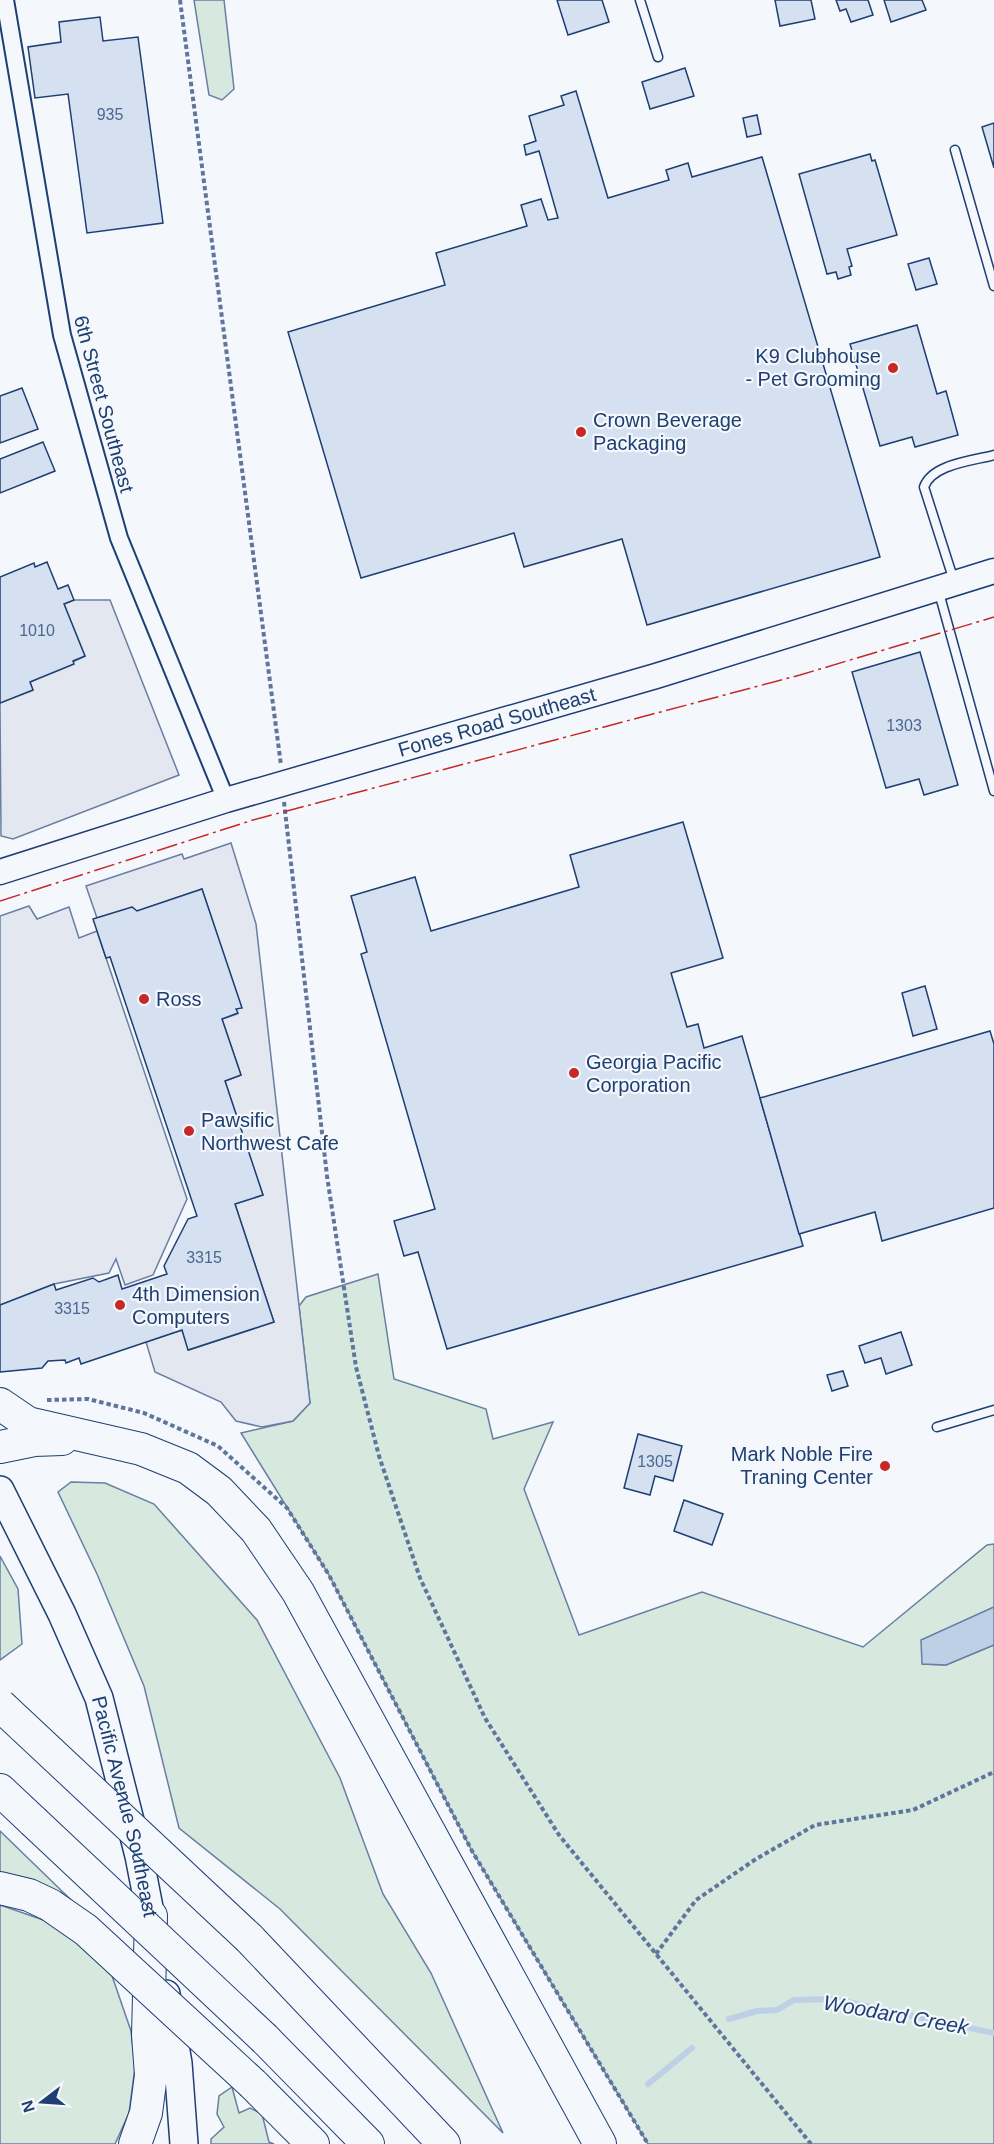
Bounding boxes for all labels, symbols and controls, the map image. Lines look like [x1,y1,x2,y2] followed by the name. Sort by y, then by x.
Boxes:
[97,106,123,123] house number: 935
[70,313,138,495] street label: 6th Street Southeast
[745,345,881,390] place label: K9 Clubhouse - Pet Grooming
[886,361,900,375] marker: K9 Clubhouse - Pet Grooming
[593,409,742,454] place label: Crown Beverage Packaging
[574,425,588,439] marker: Crown Beverage Packaging
[19,622,55,639] house number: 1010
[395,683,599,761] street label: Fones Road Southeast
[886,717,922,734] house number: 1303
[156,988,202,1010] place label: Ross
[137,992,151,1006] marker: Ross
[586,1051,722,1096] place label: Georgia Pacific Corporation
[567,1066,581,1080] marker: Georgia Pacific Corporation
[201,1109,339,1154] place label: Pawsific Northwest Cafe
[182,1124,196,1138] marker: Pawsific Northwest Cafe
[186,1249,222,1266] house number: 3315
[132,1283,260,1328] place label: 4th Dimension Computers
[113,1298,127,1312] marker: 4th Dimension Computers
[54,1300,90,1317] house number: 3315
[731,1443,873,1488] place label: Mark Noble Fire Traning Center
[637,1453,673,1470] house number: 1305
[878,1459,892,1473] marker: Mark Noble Fire Traning Center
[88,1694,162,1919] street label: Pacific Avenue Southeast
[822,1990,972,2039] water label: Woodard Creek
[12,2072,72,2132] north arrow
[18,2098,38,2114] text: N

